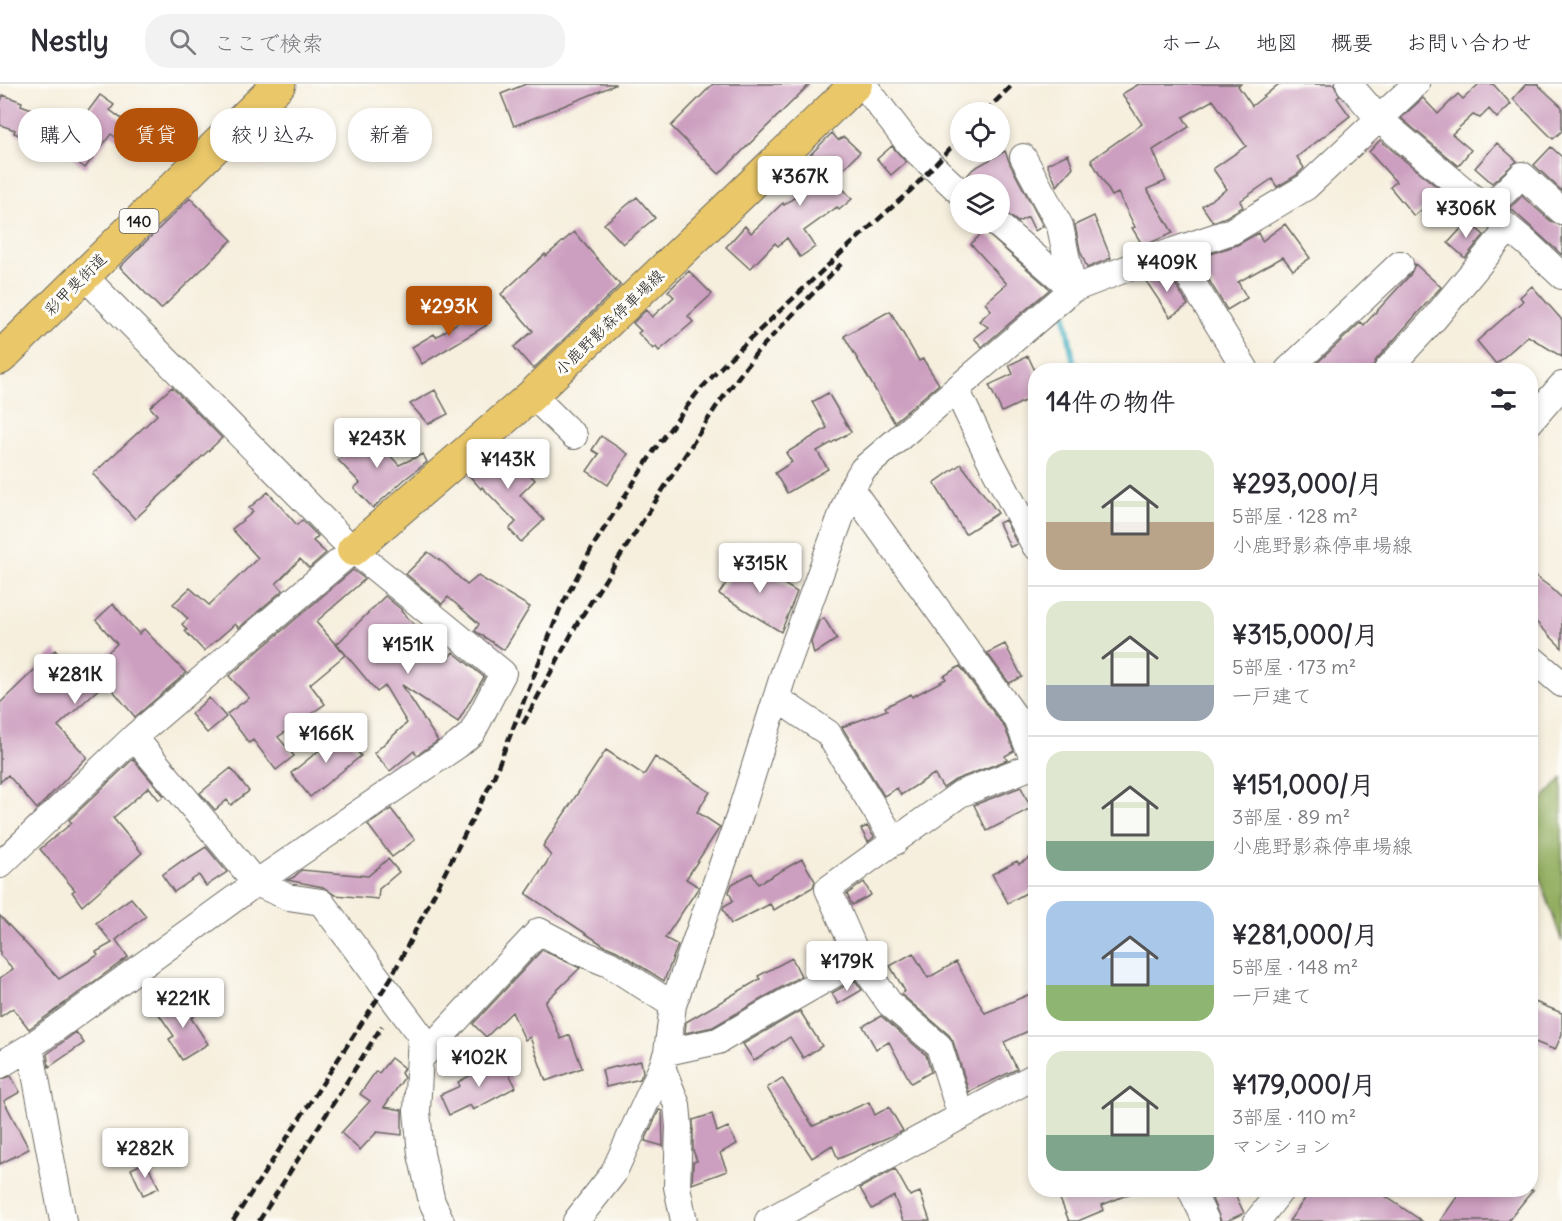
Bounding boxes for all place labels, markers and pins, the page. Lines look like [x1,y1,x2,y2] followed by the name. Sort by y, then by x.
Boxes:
[758,156,842,207] pin: ¥367K
[1424,188,1508,239] pin: ¥306K
[1125,242,1209,293] pin: ¥409K
[407,286,491,337] pin: ¥293K
[335,418,419,469] pin: ¥243K
[466,439,550,490] pin: ¥143K
[718,543,802,594] pin: ¥315K
[366,624,450,675] pin: ¥151K
[33,654,117,705] pin: ¥281K
[284,713,368,764] pin: ¥166K
[805,941,889,992] pin: ¥179K
[141,978,225,1029] pin: ¥221K
[437,1037,521,1088] pin: ¥102K
[103,1128,187,1179] pin: ¥282K

